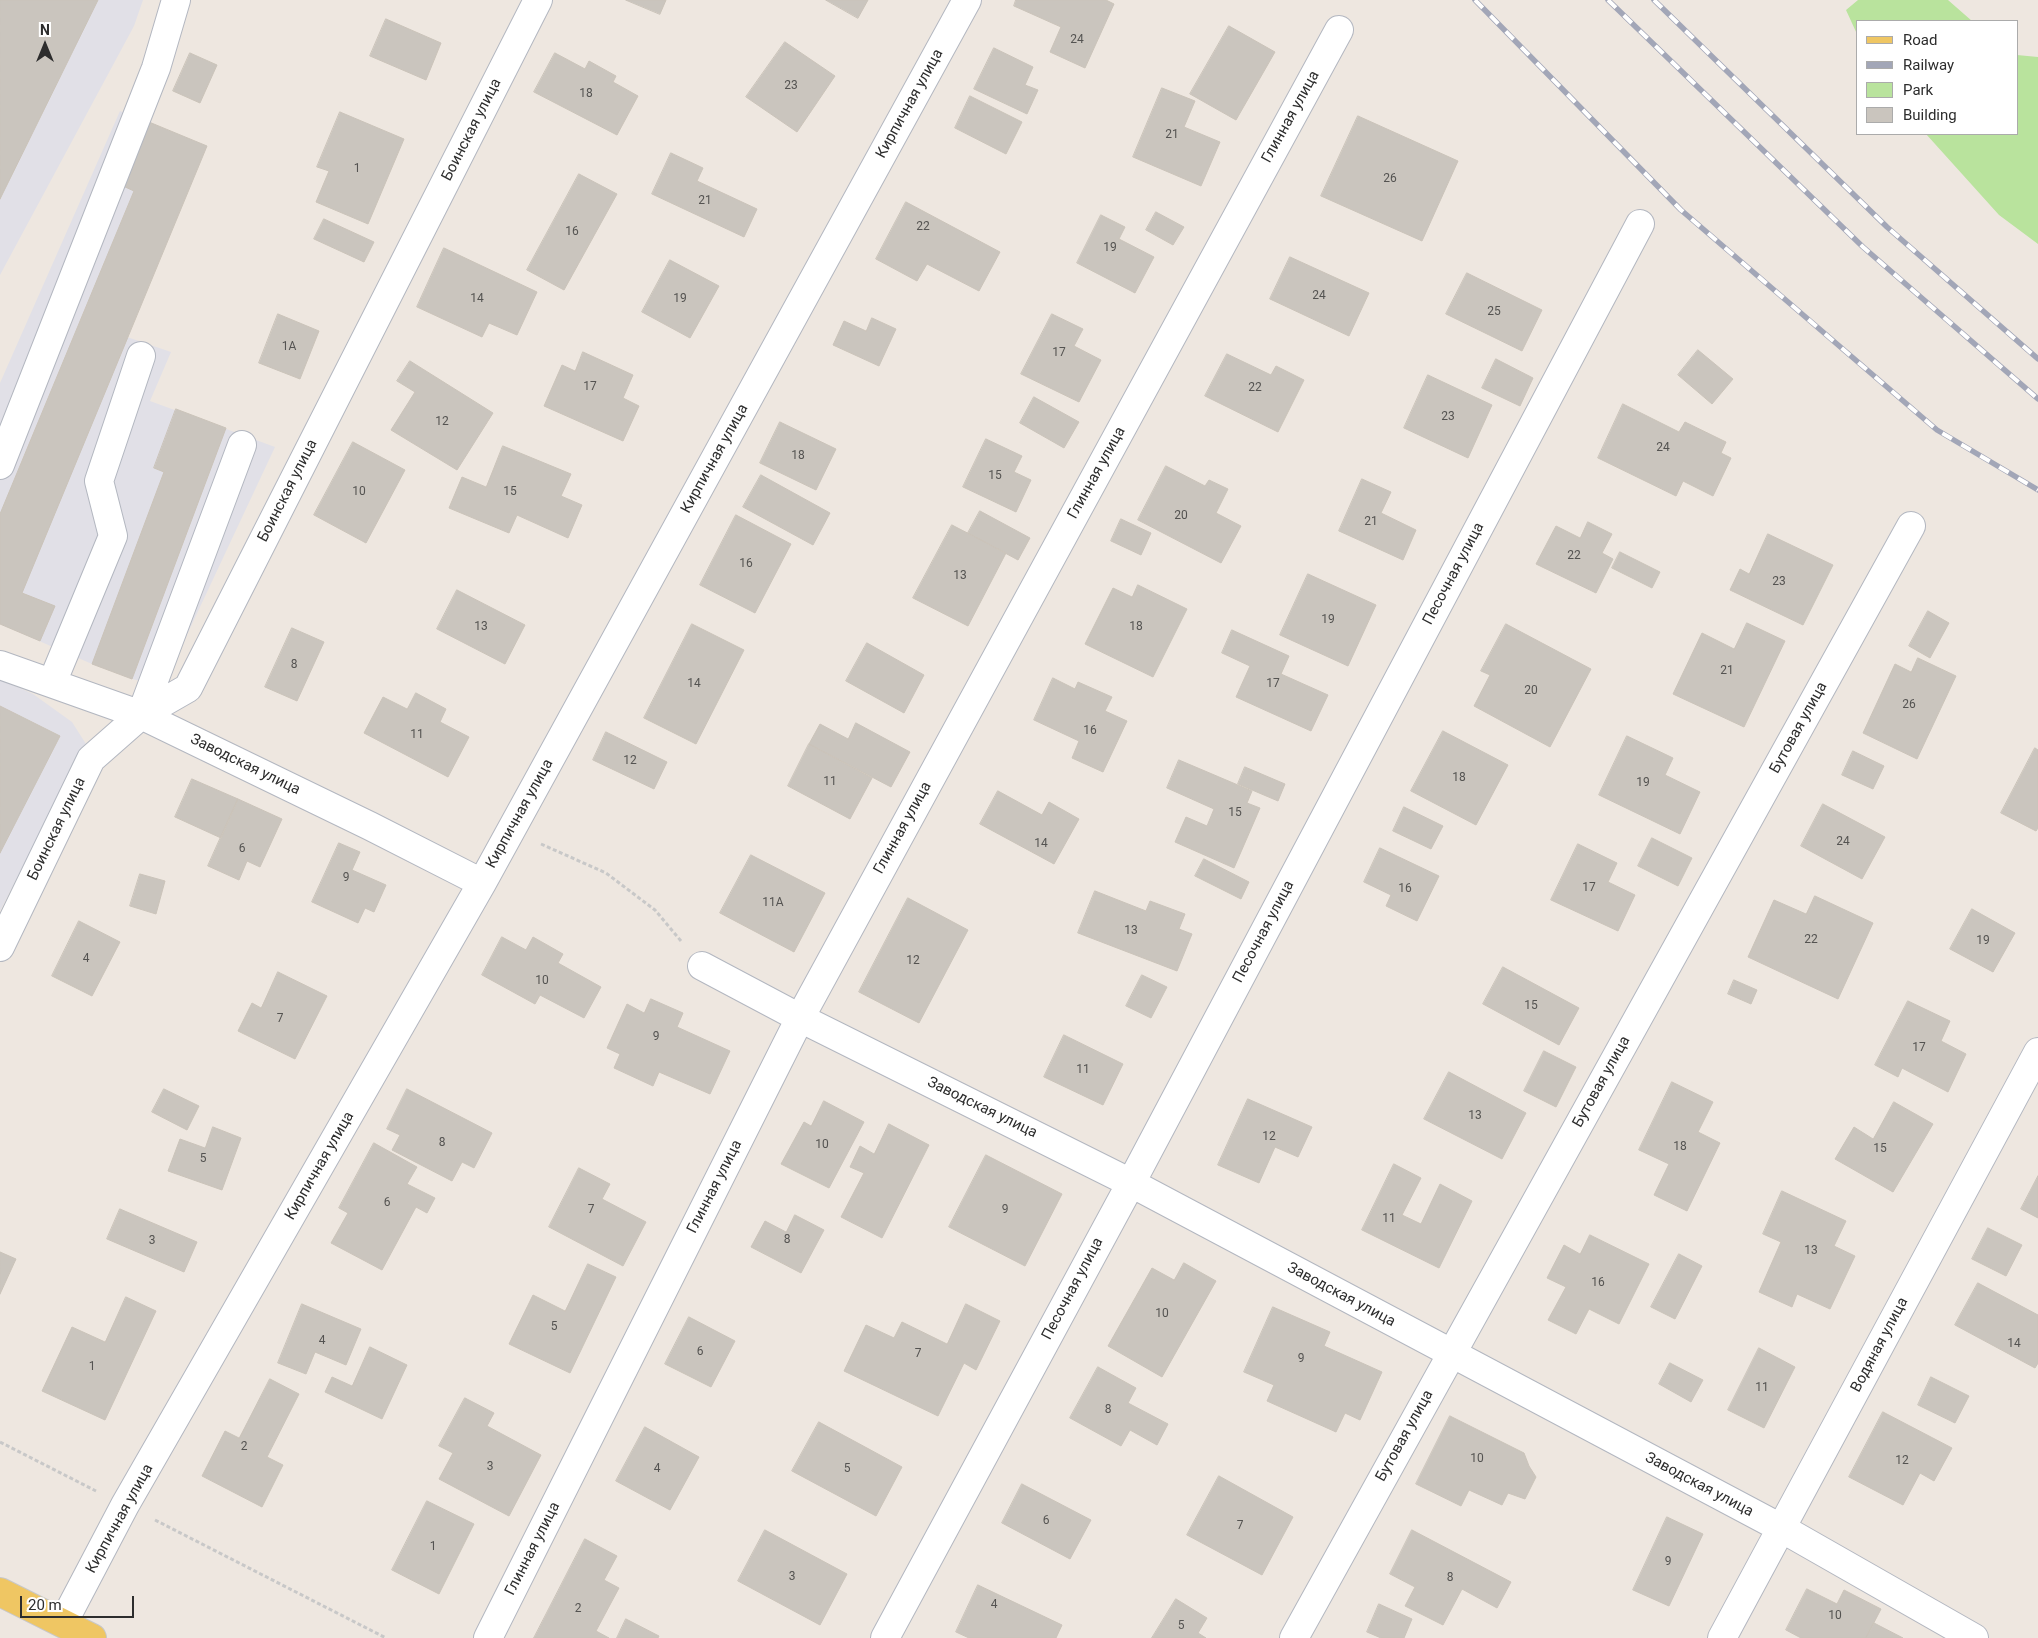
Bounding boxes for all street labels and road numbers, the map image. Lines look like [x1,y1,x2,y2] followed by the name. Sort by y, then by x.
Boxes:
[873,46,947,162] street label: Кирпичная улица
[1258,68,1324,166] street label: Глинная улица
[438,76,506,184] street label: Боинская улица
[678,401,752,517] street label: Кирпичная улица
[1064,424,1130,522] street label: Глинная улица
[254,437,322,545] street label: Боинская улица
[1419,520,1489,628] street label: Песочная улица
[1766,679,1832,777] street label: Бутовая улица
[187,731,303,799] street label: Заводская улица
[483,756,557,872] street label: Кирпичная улица
[24,774,90,884] street label: Боинская улица
[870,779,936,877] street label: Глинная улица
[1229,878,1299,986] street label: Песочная улица
[1569,1033,1635,1131] street label: Бутовая улица
[924,1074,1040,1142] street label: Заводская улица
[282,1109,358,1223] street label: Кирпичная улица
[684,1137,746,1237] street label: Глинная улица
[1038,1235,1108,1343] street label: Песочная улица
[1284,1259,1398,1331] street label: Заводская улица
[1848,1295,1912,1395] street label: Водяная улица
[1372,1387,1438,1485] street label: Бутовая улица
[1642,1449,1756,1521] street label: Заводская улица
[83,1461,157,1577] street label: Кирпичная улица
[502,1499,564,1599] street label: Глинная улица

